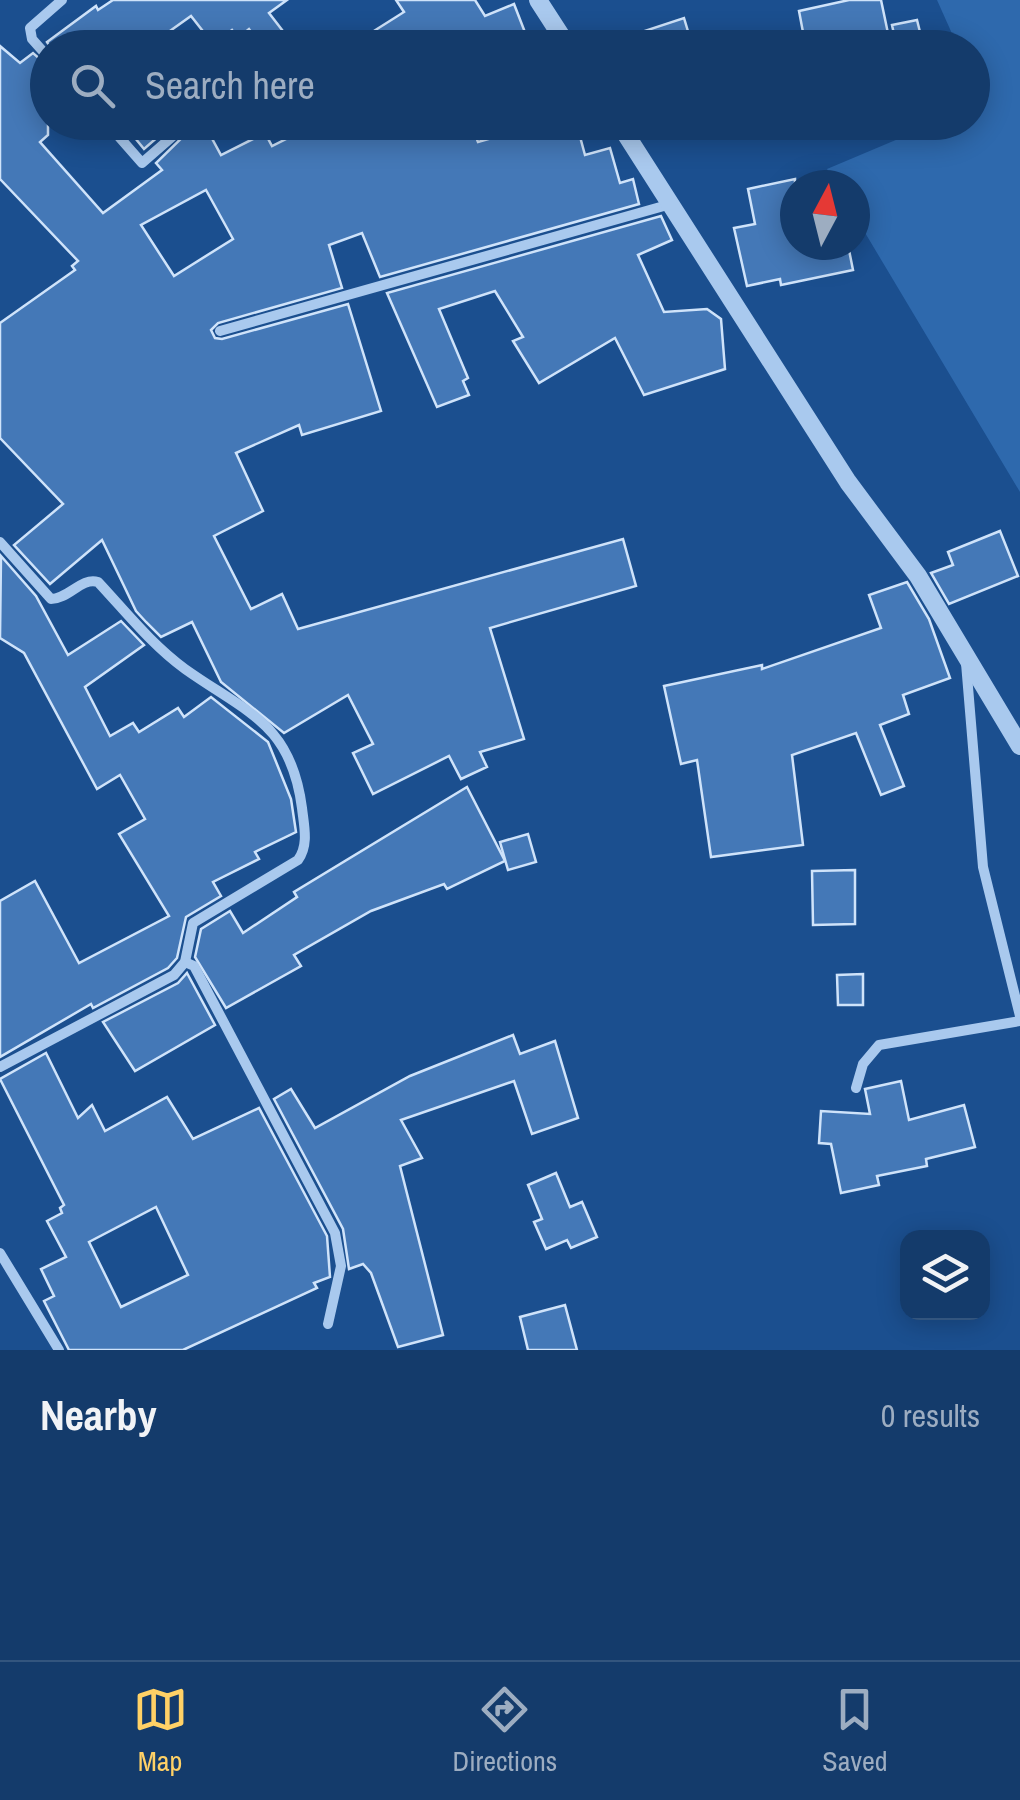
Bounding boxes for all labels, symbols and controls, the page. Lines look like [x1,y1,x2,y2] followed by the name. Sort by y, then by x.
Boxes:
[30,30,990,140] search box
[65,58,120,113] icon: search
[145,60,315,111] text: Search here
[780,170,870,260] north arrow
[900,1230,990,1320] map controls
[900,1230,990,1320] button: layers
[40,1387,157,1443] text: Nearby
[881,1394,980,1437] text: 0 results
[133,1682,188,1780] tab: Map
[453,1682,557,1780] tab: Directions
[822,1682,887,1780] tab: Saved

